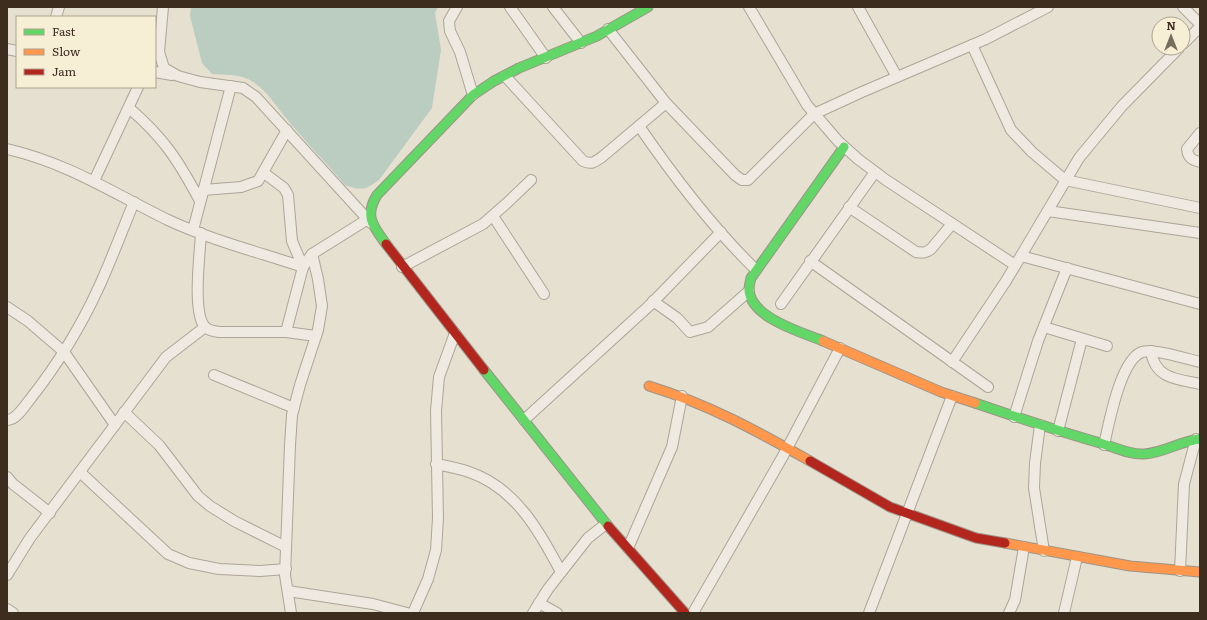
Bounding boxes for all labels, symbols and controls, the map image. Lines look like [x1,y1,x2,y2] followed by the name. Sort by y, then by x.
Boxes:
[16,16,156,88] legend
[1151,16,1191,56] north arrow
[1166,17,1176,33] text: N
[52,22,76,40] text: Fast
[52,42,81,60] text: Slow
[52,62,77,80] text: Jam

